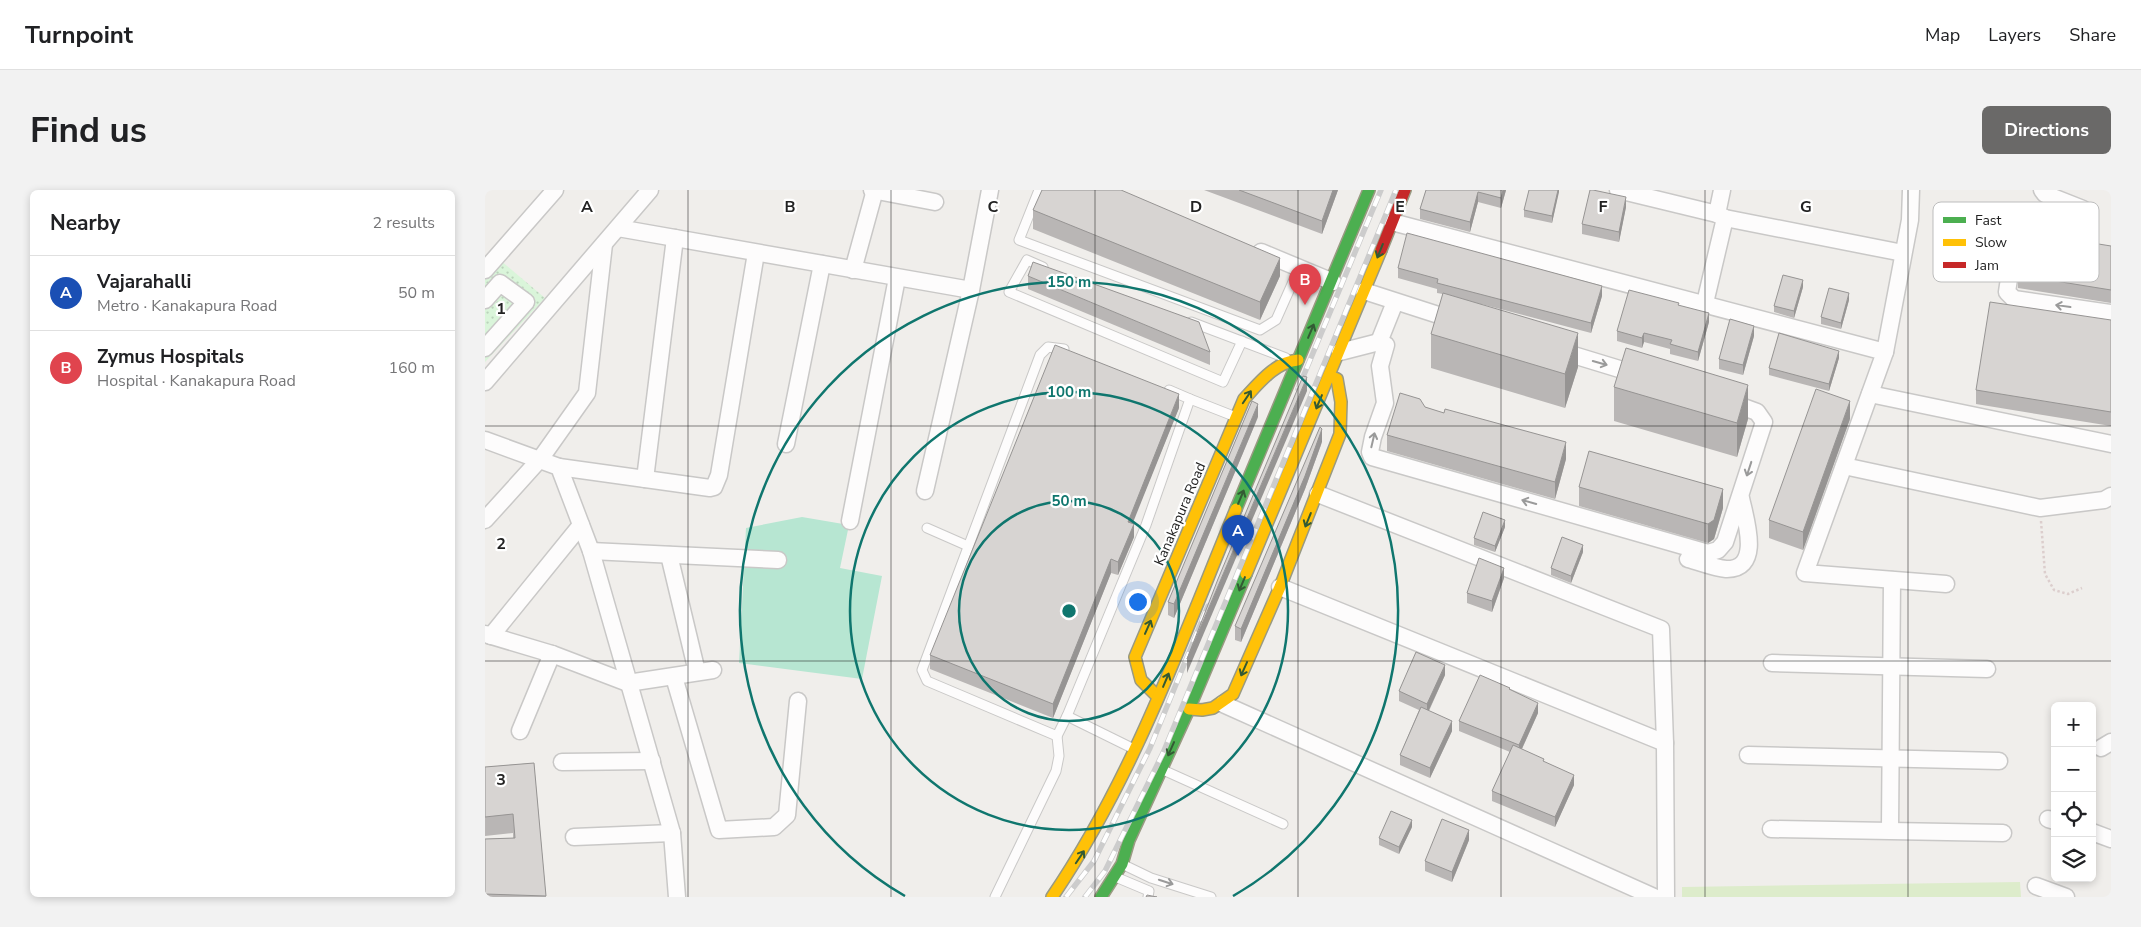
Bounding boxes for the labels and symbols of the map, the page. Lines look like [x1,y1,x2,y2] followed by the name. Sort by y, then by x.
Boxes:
[581,196,593,218] text: A
[784,196,796,218] text: B
[988,196,999,218] text: C
[1190,196,1202,218] text: D
[1395,196,1405,218] text: E
[1599,196,1608,218] text: F
[1800,196,1812,218] text: G
[1933,202,2099,282] legend
[1975,211,2001,230] text: Fast
[1975,233,2007,252] text: Slow
[1375,243,1385,258] one-way arrow
[1974,256,1999,275] text: Jam
[1289,264,1321,305] pin: B
[1047,272,1091,292] text: 150 m
[496,298,506,320] text: 1
[2055,301,2071,311] one-way arrow
[1306,324,1316,339] one-way arrow
[1592,359,1608,369] one-way arrow
[1047,382,1091,402] text: 100 m
[1242,391,1252,405] one-way arrow
[1314,394,1324,409] one-way arrow
[1369,433,1378,449] one-way arrow
[1150,459,1210,569] street label: Kanakapura Road
[1744,460,1753,476] one-way arrow
[1237,490,1247,505] one-way arrow
[1051,491,1087,511] text: 50 m
[1521,497,1537,506] one-way arrow
[1302,512,1312,527] one-way arrow
[1222,515,1254,556] pin: A
[496,533,506,555] text: 2
[1237,576,1246,591] one-way arrow
[1125,589,1151,615] your location
[1060,602,1078,620] centre of rings
[1143,620,1153,635] one-way arrow
[1238,661,1248,676] one-way arrow
[1161,673,1171,688] one-way arrow
[1166,741,1176,756] one-way arrow
[496,769,506,791] text: 3
[1075,851,1085,865] one-way arrow
[1157,878,1173,888] one-way arrow

